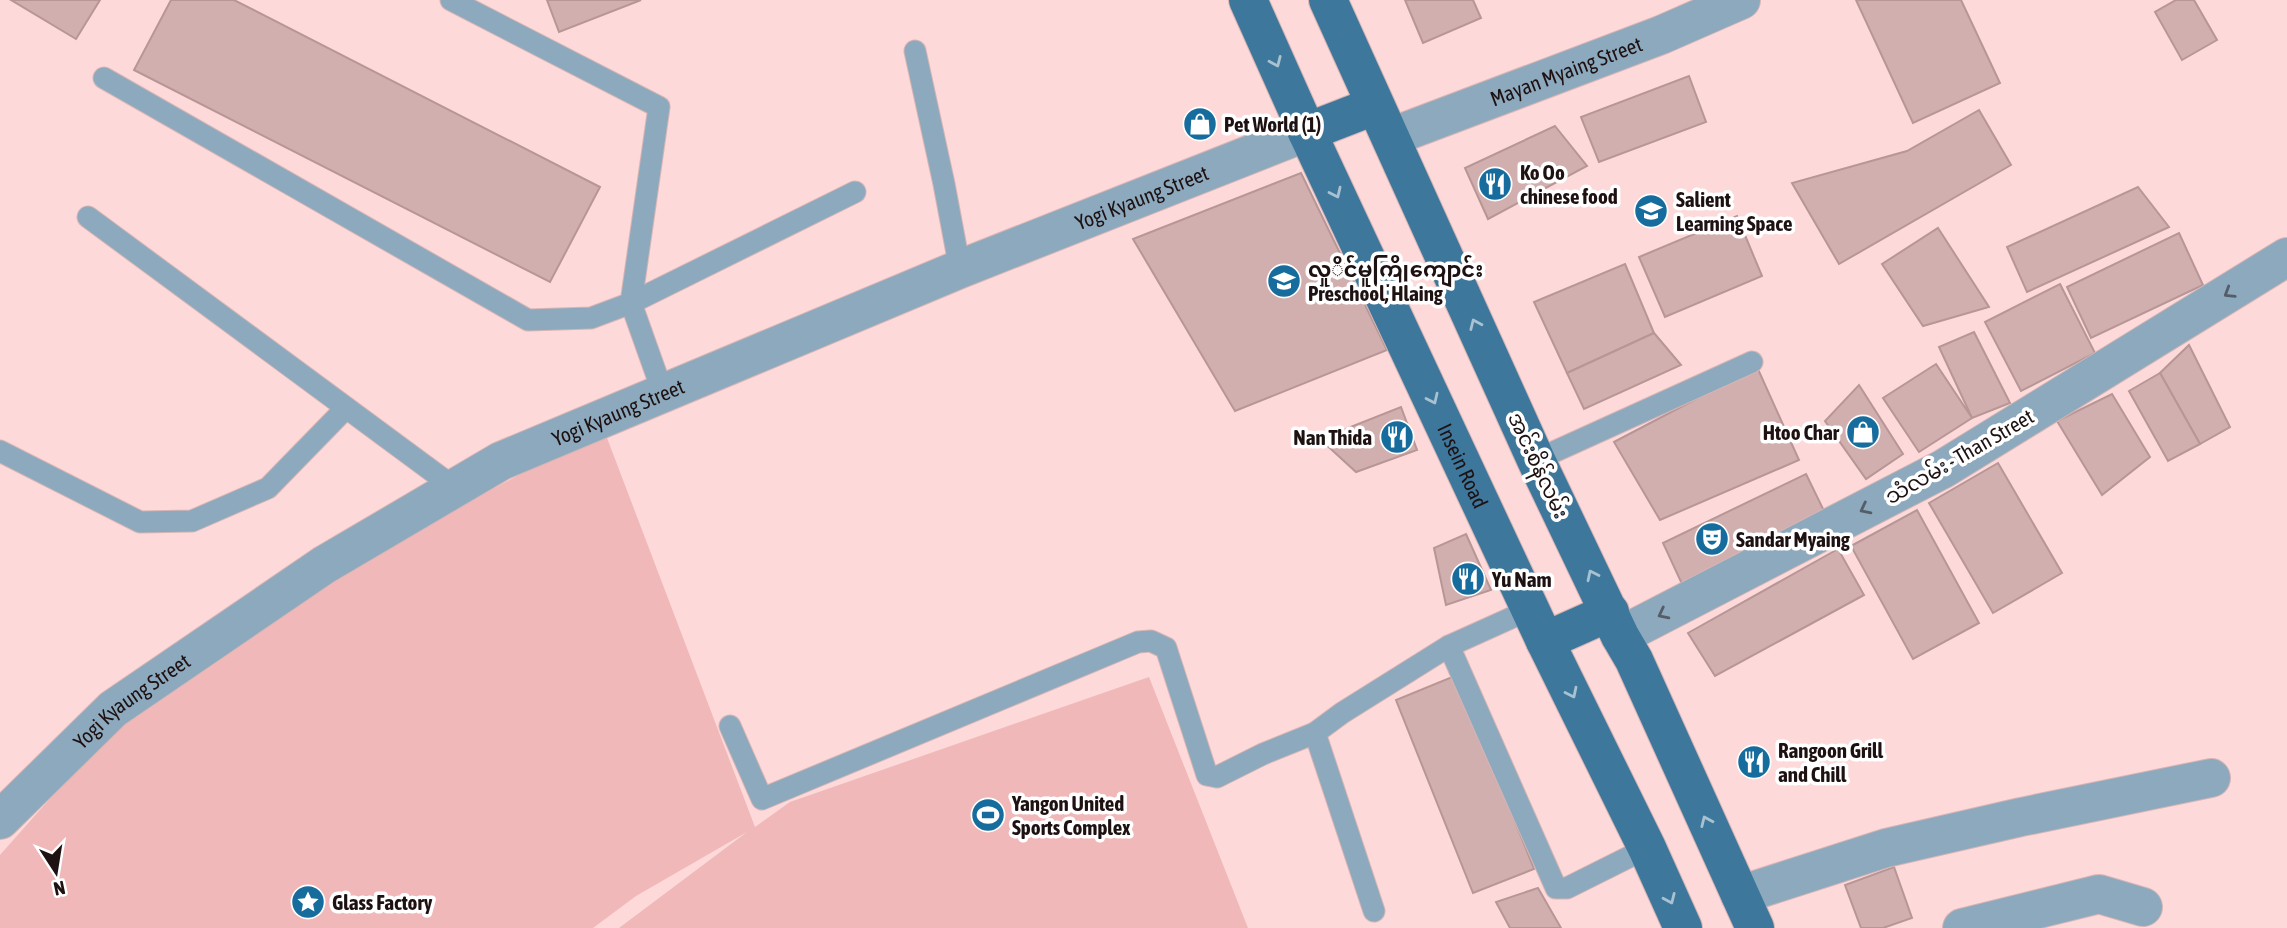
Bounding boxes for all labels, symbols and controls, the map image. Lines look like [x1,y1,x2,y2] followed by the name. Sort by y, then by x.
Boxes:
[1487,31,1645,111] street label: Mayan Myaing Street
[1268,55,1282,68] one-way arrow
[1181,105,1219,143] shop icon: Pet World (1)
[1224,112,1321,136] place label: Pet World (1)
[1072,160,1212,234] street label: Yogi Kyaung Street
[1520,160,1618,208] place label: Ko Oo chinese food
[1476,165,1514,203] restaurant icon: Ko Oo chinese food
[1327,186,1341,198] one-way arrow
[1676,187,1793,235] place label: Salient Learning Space
[1632,192,1670,230] school or university icon: Salient Learning Space
[1308,254,1483,305] place label: လှုိင်မူကြိုကျောင်း Preschool, Hlaing
[1265,262,1303,300] school or university icon: လှုိင်မူကြိုကျောင်း Preschool, Hlaing
[2223,284,2236,297] one-way arrow
[1469,319,1483,331] one-way arrow
[548,374,688,450] street label: Yogi Kyaung Street
[1424,392,1438,404] one-way arrow
[1879,401,2038,508] street label: သံလမ်း - Than Street
[1498,407,1577,525] street label: အင်းစိန်လမ်း
[1844,413,1882,451] shop icon: Htoo Char
[1378,418,1416,456] restaurant icon: Nan Thida
[1433,420,1493,512] street label: Insein Road
[1763,420,1840,444] place label: Htoo Char
[1293,425,1372,449] place label: Nan Thida
[1860,501,1872,515] one-way arrow
[1693,520,1731,558] theatre icon: Sandar Myaing
[1736,527,1851,551] place label: Sandar Myaing
[1449,560,1487,598] restaurant icon: Yu Nam
[1491,567,1552,591] place label: Yu Nam
[1586,569,1600,582] one-way arrow
[1658,606,1670,619] one-way arrow
[68,648,194,753] street label: Yogi Kyaung Street
[1564,686,1578,698] one-way arrow
[1778,738,1884,786] place label: Rangoon Grill and Chill
[1735,743,1773,781] restaurant icon: Rangoon Grill and Chill
[1011,791,1131,839] place label: Yangon United Sports Complex
[969,796,1007,834] sports icon: Yangon United Sports Complex
[1700,816,1714,829] one-way arrow
[21,837,91,907] north arrow
[52,877,67,901] text: N
[289,883,327,921] place icon: Glass Factory
[332,890,433,914] place label: Glass Factory
[1662,891,1676,904] one-way arrow

